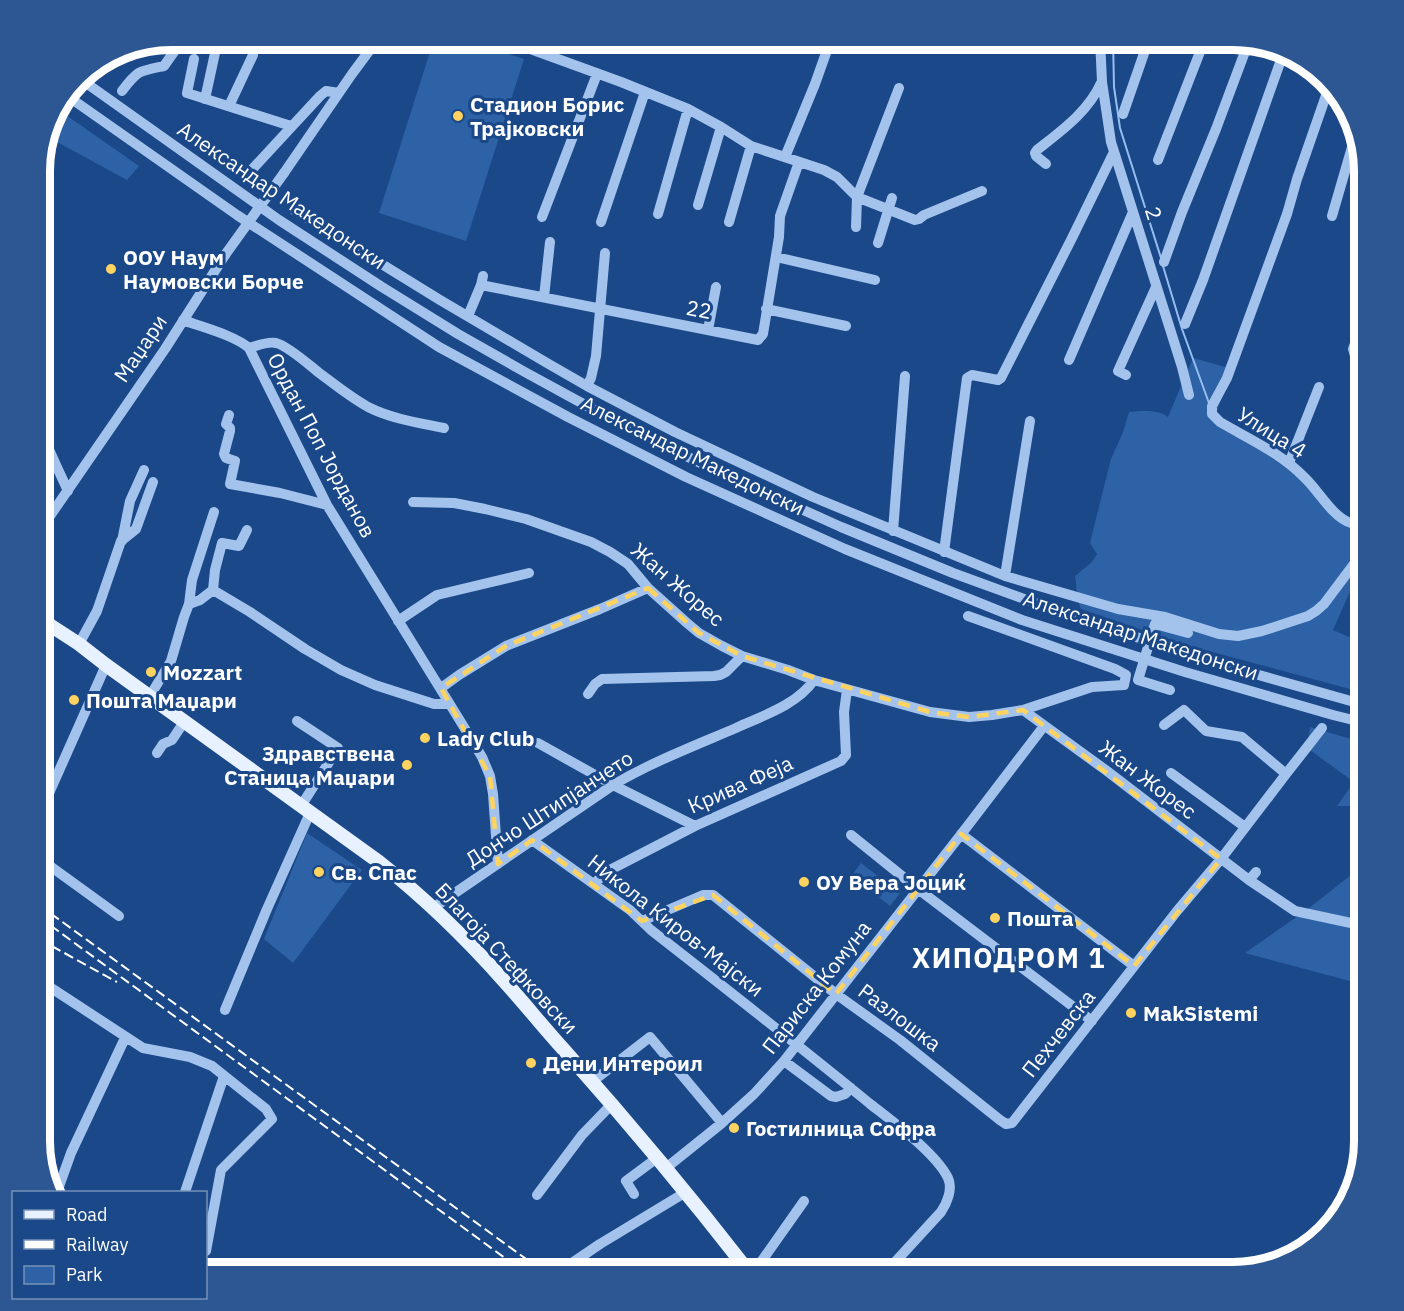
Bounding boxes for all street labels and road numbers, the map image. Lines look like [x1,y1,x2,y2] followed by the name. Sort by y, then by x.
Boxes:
[172,115,392,275] street label: Александар Македонски
[1139,203,1169,223] street label: 2
[684,293,714,325] street label: 22
[107,309,173,387] street label: Маџари
[261,348,383,542] street label: Ордан Поп Јорданов
[577,389,809,521] street label: Александар Македонски
[1232,400,1312,464] street label: Улица 4
[625,536,731,632] street label: Жан Жорес
[1020,584,1262,686] street label: Александар Македонски
[1094,733,1202,825] street label: Жан Жорес
[460,743,638,873] street label: Дончо Штипјанчето
[683,748,797,820] street label: Крива Феја
[582,847,770,1003] street label: Никола Киров-Мајски
[429,876,585,1040] street label: Благоја Стефковски
[755,914,877,1060] street label: Париска Комуна
[853,977,947,1057] street label: Разлошка
[1015,983,1101,1083] street label: Пехчевска

